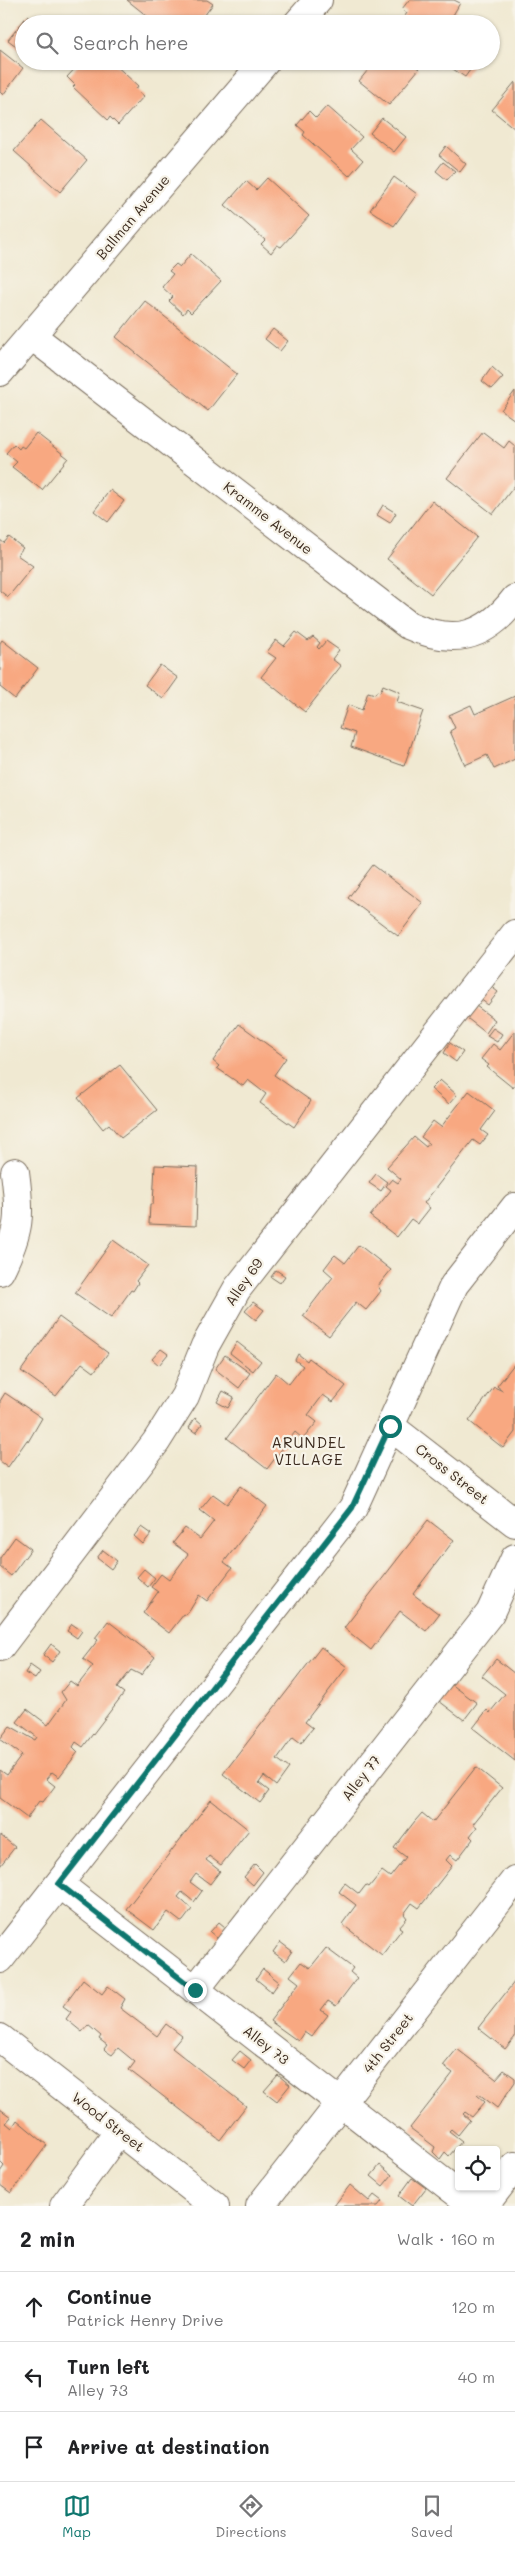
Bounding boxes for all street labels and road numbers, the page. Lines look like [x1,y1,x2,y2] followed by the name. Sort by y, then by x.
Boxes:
[92,170,174,263] street label: Ballman Avenue
[220,477,317,558] street label: Kramme Avenue
[220,1254,267,1309] street label: Alley 69
[412,1439,493,1508] street label: Cross Street
[337,1751,384,1804] street label: Alley 77
[358,2009,417,2077] street label: 4th Street
[240,2021,293,2068] street label: Alley 73
[68,2087,148,2156] street label: Wood Street

